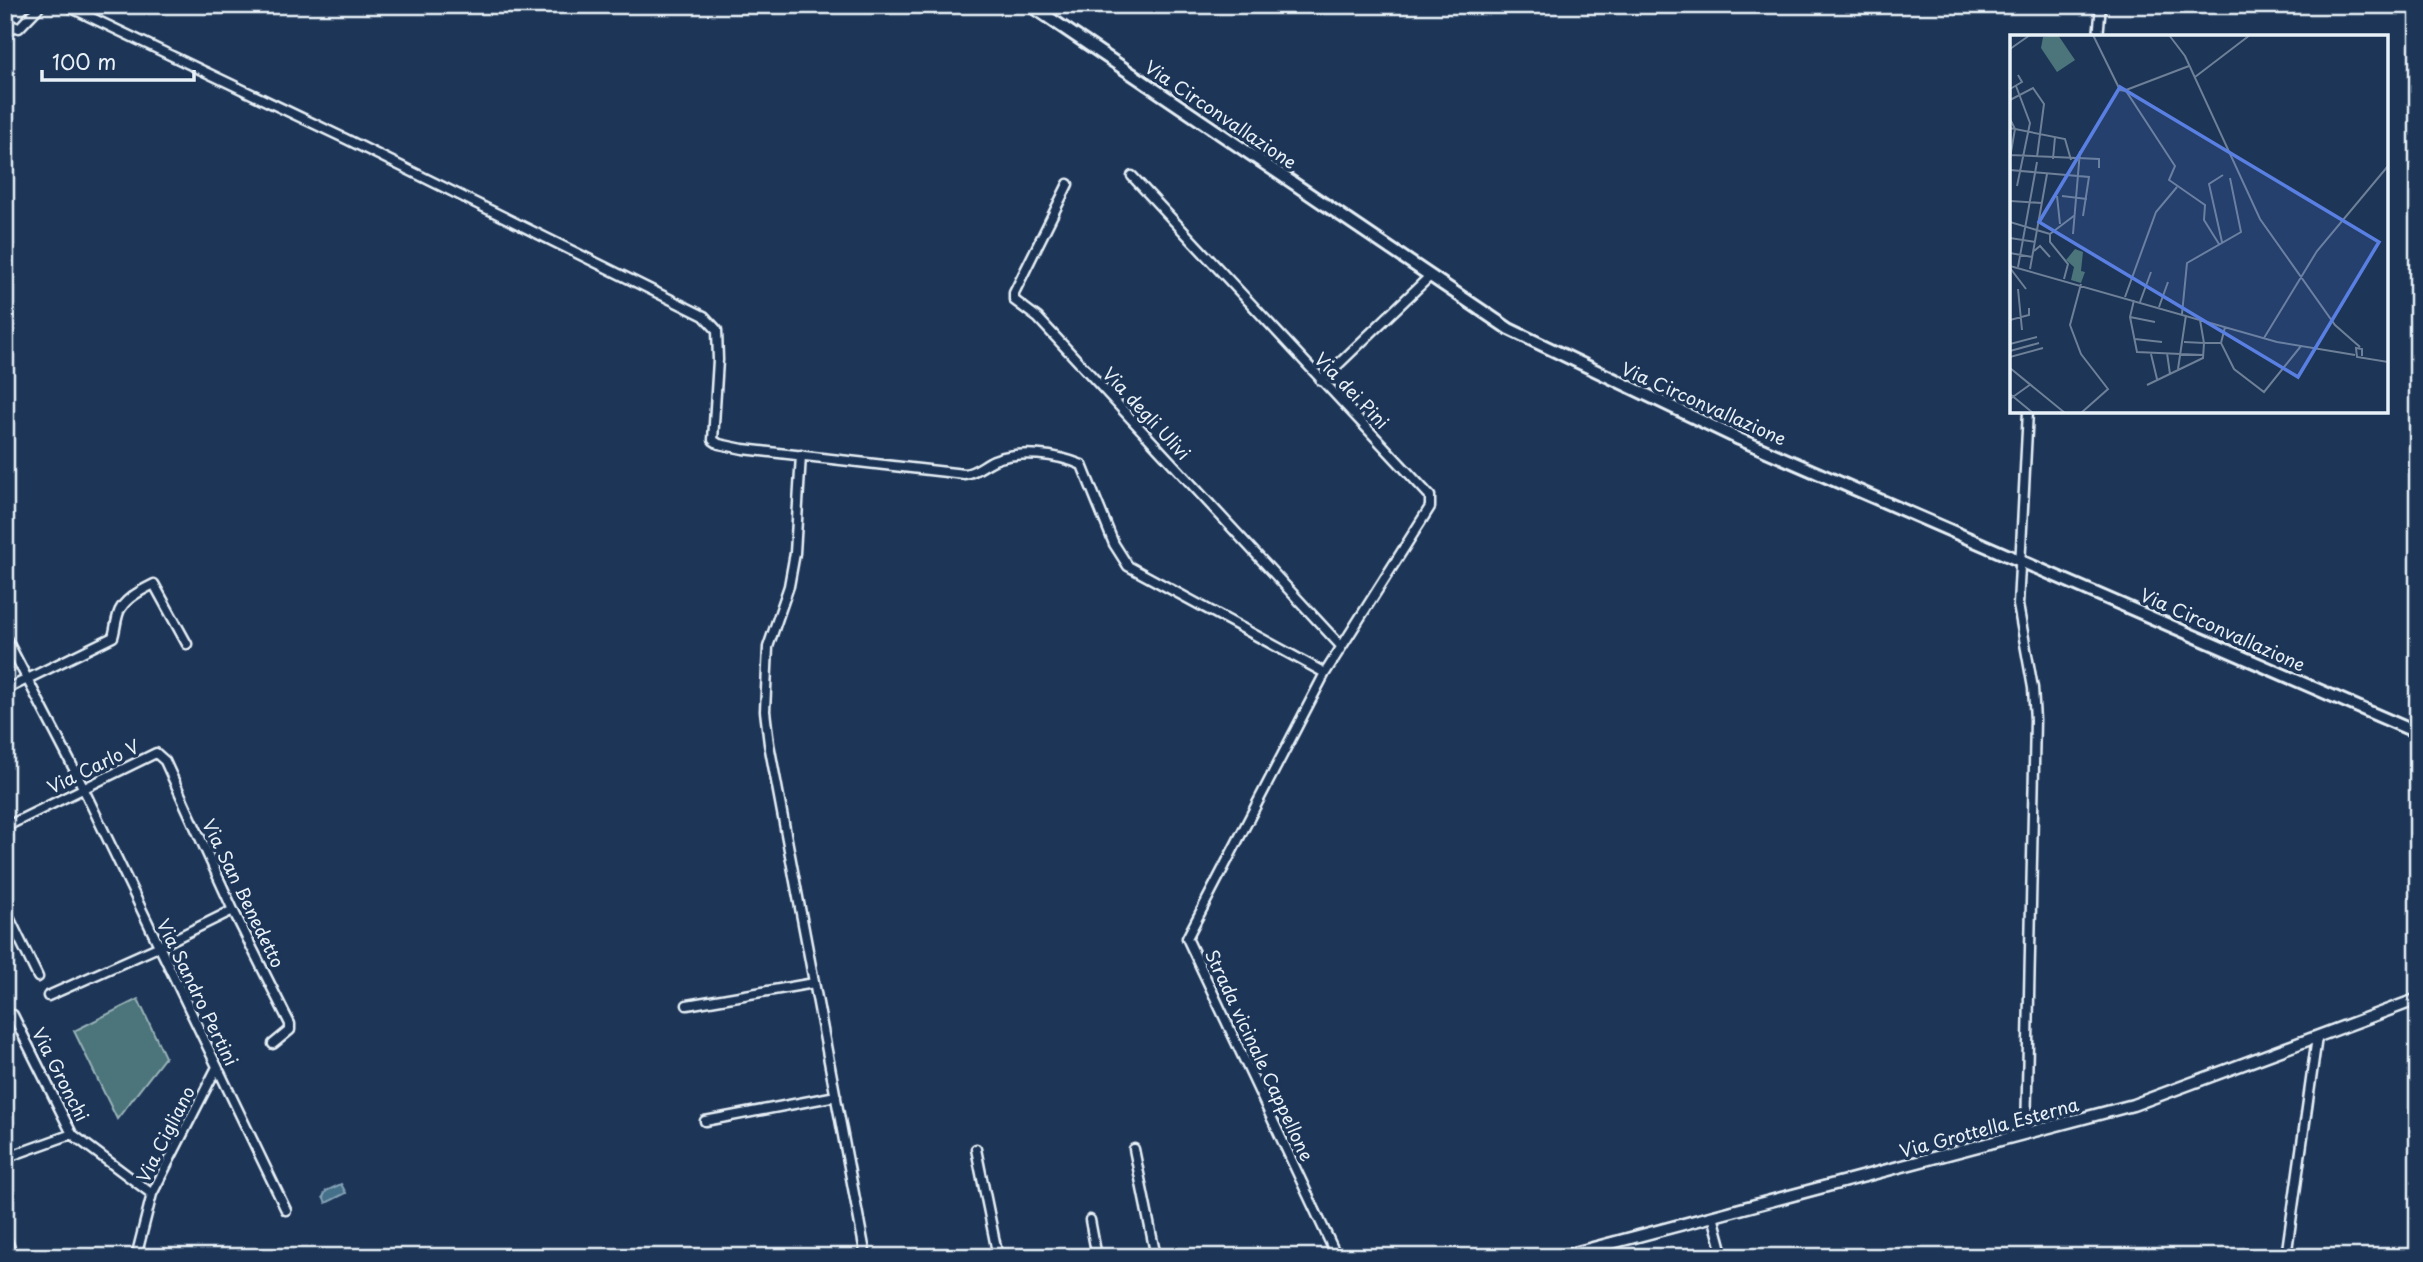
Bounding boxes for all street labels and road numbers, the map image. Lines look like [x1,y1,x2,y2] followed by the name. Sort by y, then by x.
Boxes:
[1140,53,1302,175] street label: Via Circonvallazione
[1308,346,1396,434] street label: Via dei Pini
[1617,354,1791,452] street label: Via Circonvallazione
[1097,360,1197,466] street label: Via degli Ulivi
[2136,580,2310,678] street label: Via Circonvallazione
[42,732,144,800] street label: Via Carlo V
[196,814,292,972] street label: Via San Benedetto
[151,914,245,1070] street label: Via Sandro Pertini
[1199,945,1321,1166] street label: Strada vicinale Cappellone
[26,1022,96,1126] street label: Via Gronchi
[129,1081,201,1187] street label: Via Cigliano
[1896,1090,2082,1164] street label: Via Grottella Esterna

